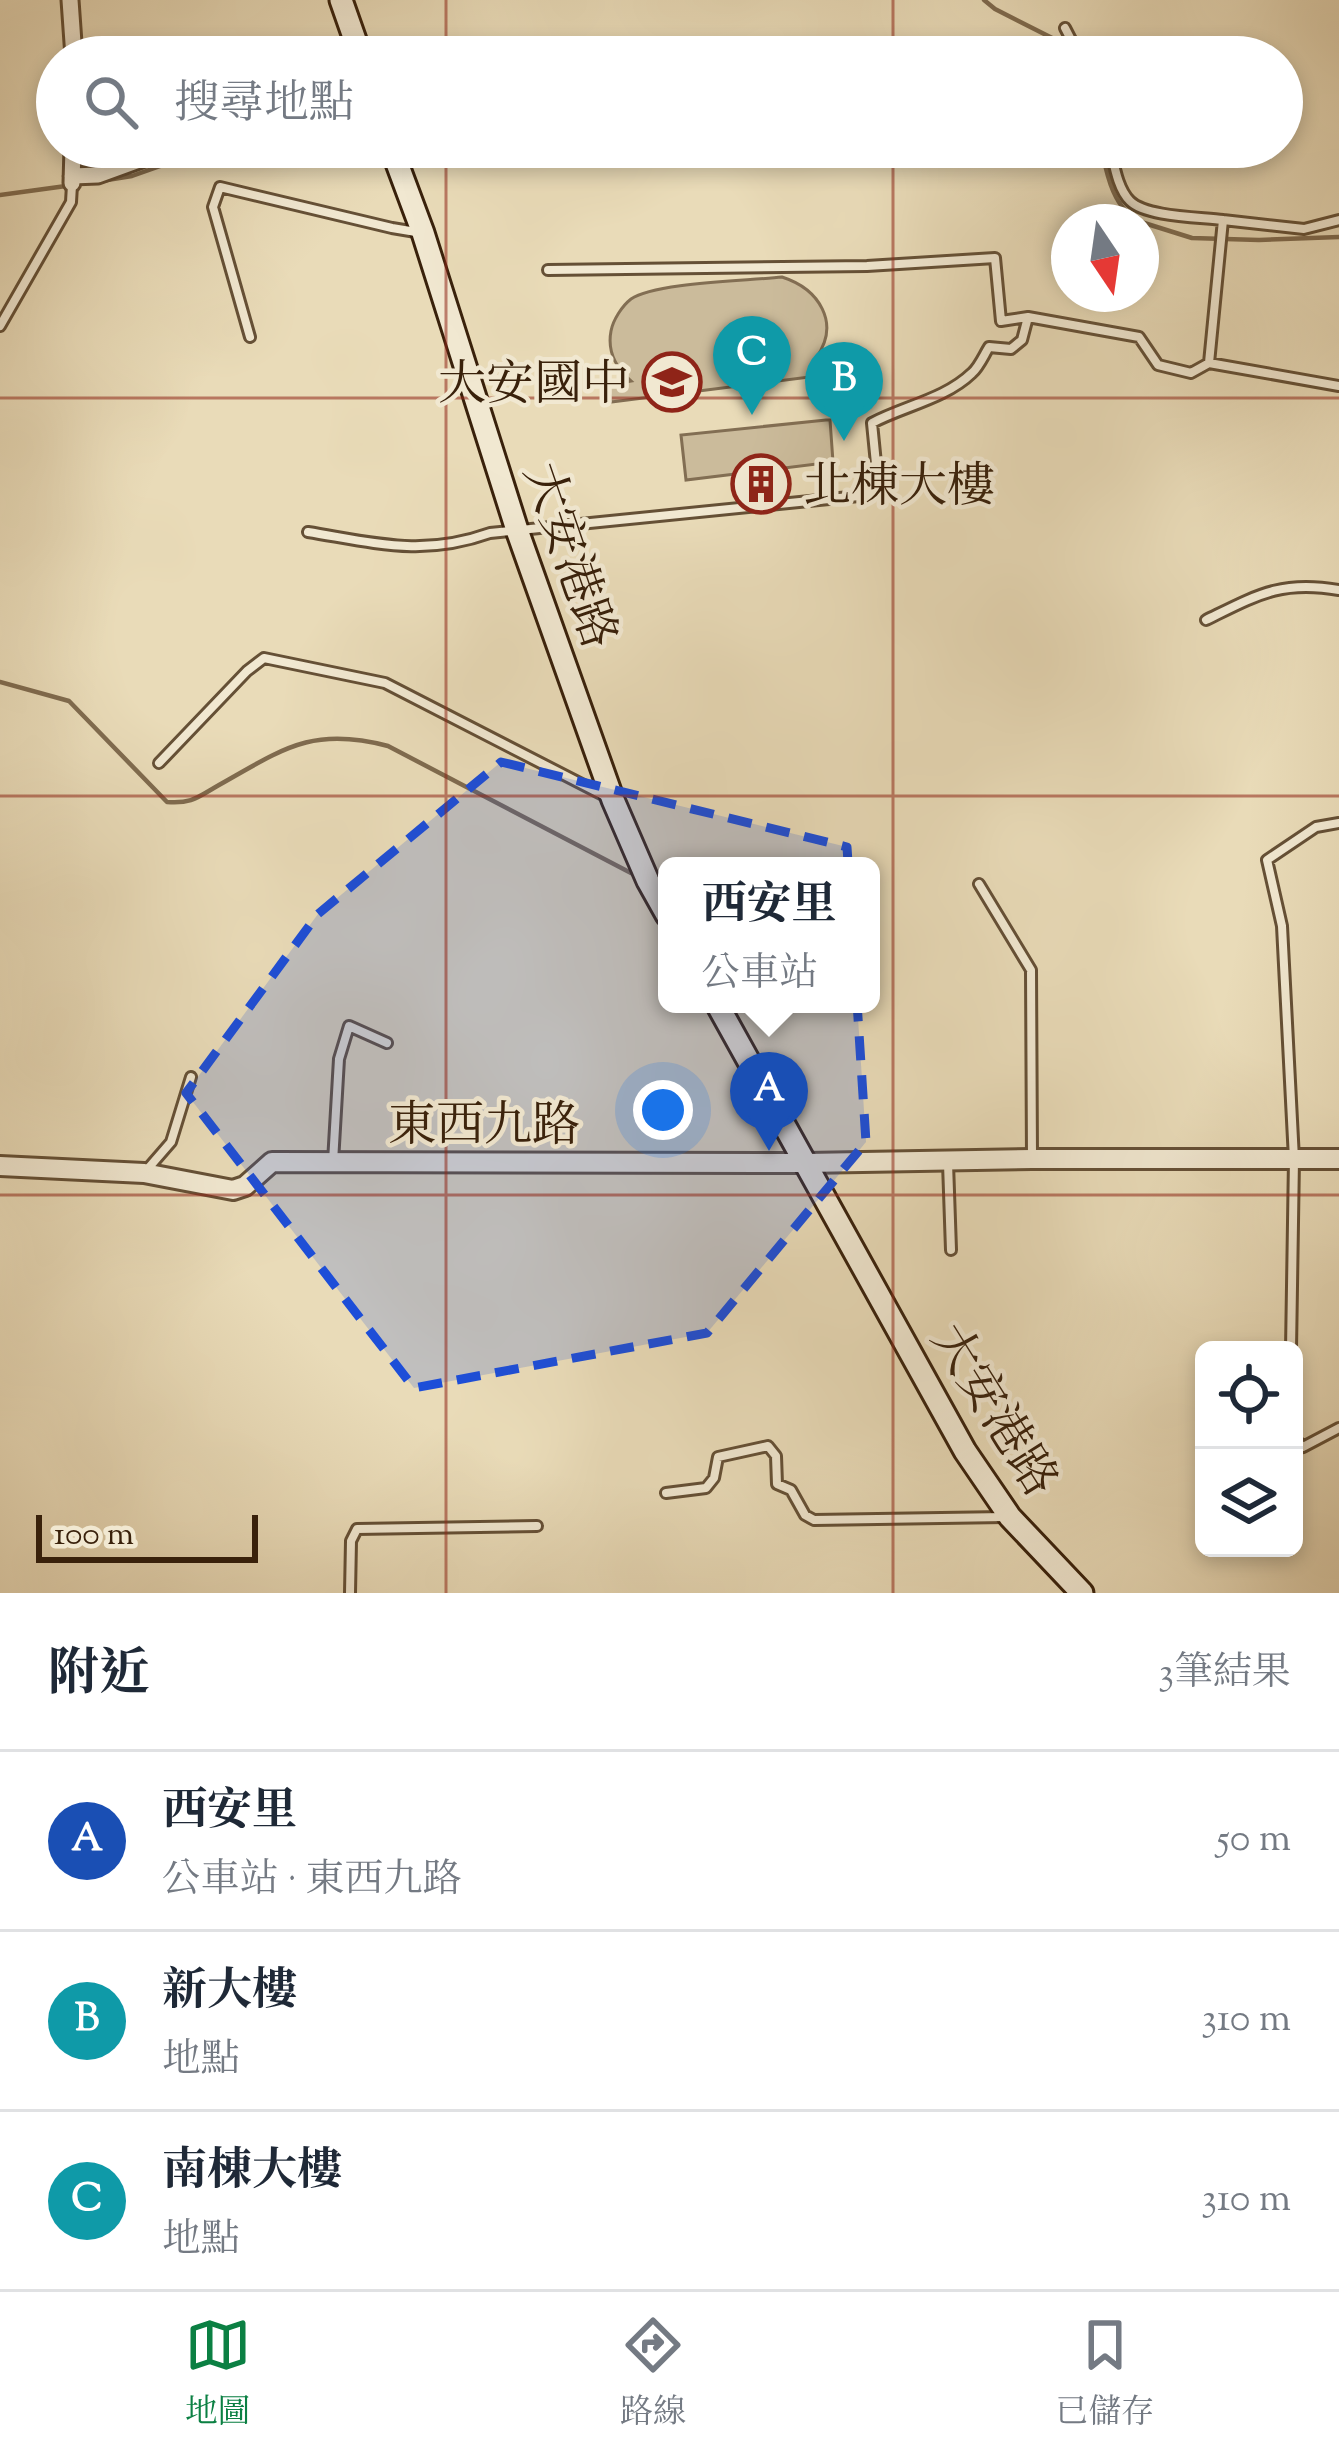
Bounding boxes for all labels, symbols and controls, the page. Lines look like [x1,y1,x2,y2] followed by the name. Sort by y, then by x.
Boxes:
[36,36,1303,168] search box
[78,69,144,135] icon: search
[174,74,354,139] text: 搜尋地點
[1051,204,1159,312] north arrow
[713,316,791,415] pin: C
[805,342,883,441] pin: B
[641,351,703,413] school or university icon: 大安國中
[438,353,630,422] place label: 大安國中
[730,453,792,515] building icon: 北棟大樓
[503,455,631,659] street label: 大安港路
[803,455,995,524] place label: 北棟大樓
[658,857,880,1013] popup
[701,875,837,940] text: 西安里
[701,948,819,1004] text: 公車站
[730,1052,808,1151] pin: A
[633,1080,693,1140] your location
[388,1094,580,1163] street label: 東西九路
[911,1312,1071,1512] street label: 大安港路
[1195,1341,1303,1557] map controls
[1195,1341,1303,1449] button: locate
[1195,1449,1303,1557] button: layers
[36,1509,258,1562] scale bar
[54,1512,134,1560] text: 100 m
[48,1640,150,1713] text: 附近
[1158,1647,1291,1703] text: 3筆結果
[162,1781,297,1846] text: 西安里
[71,1813,103,1869] text: A
[1216,1813,1291,1869] text: 50 m
[162,1854,461,1910] text: 公車站 · 東西九路
[162,1961,297,2026] text: 新大樓
[75,1993,99,2049] text: B
[1201,1993,1291,2049] text: 310 m
[162,2034,240,2090] text: 地點
[162,2141,342,2206] text: 南棟大樓
[71,2173,103,2229] text: C
[1201,2173,1291,2229] text: 310 m
[162,2214,240,2270] text: 地點
[185,2312,251,2438] tab: 地圖
[620,2312,686,2438] tab: 路線
[1055,2312,1154,2438] tab: 已儲存

